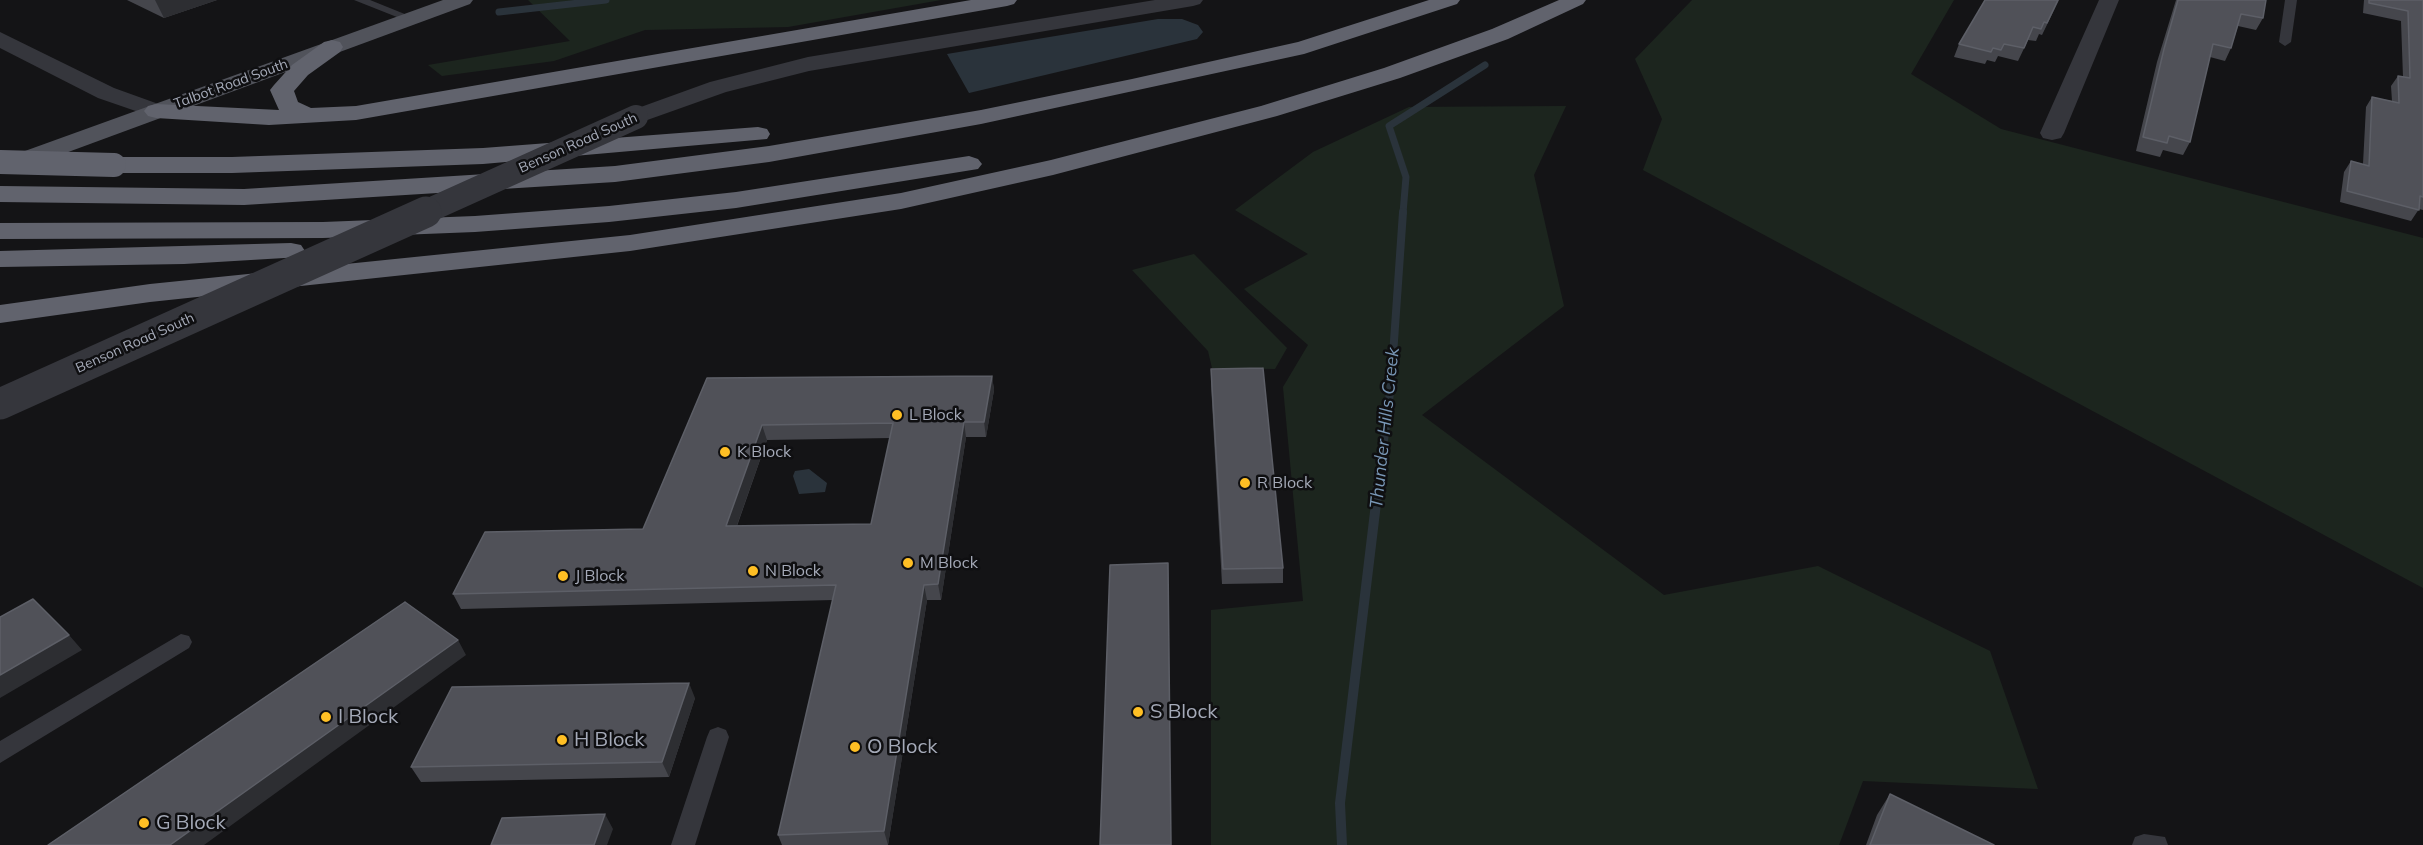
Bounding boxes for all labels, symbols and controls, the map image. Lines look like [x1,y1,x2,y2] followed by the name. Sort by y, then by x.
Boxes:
[172,56,290,112] street label: Talbot Road South
[516,109,640,177] street label: Benson Road South
[73,309,197,377] street label: Benson Road South
[1366,346,1404,510] water label: Thunder Hills Creek
[909,405,962,425] place label: L Block
[890,408,904,422] marker: L Block
[737,442,791,462] place label: K Block
[718,445,732,459] marker: K Block
[1257,473,1312,493] place label: R Block
[1238,476,1252,490] marker: R Block
[920,553,978,573] place label: M Block
[901,556,915,570] marker: M Block
[765,561,821,581] place label: N Block
[746,564,760,578] marker: N Block
[575,566,624,586] place label: J Block
[556,569,570,583] marker: J Block
[1150,700,1218,724] place label: S Block
[338,705,398,729] place label: I Block
[1131,705,1145,719] marker: S Block
[319,710,333,724] marker: I Block
[574,728,645,752] place label: H Block
[555,733,569,747] marker: H Block
[867,735,938,759] place label: O Block
[848,740,862,754] marker: O Block
[156,811,226,835] place label: G Block
[137,816,151,830] marker: G Block

